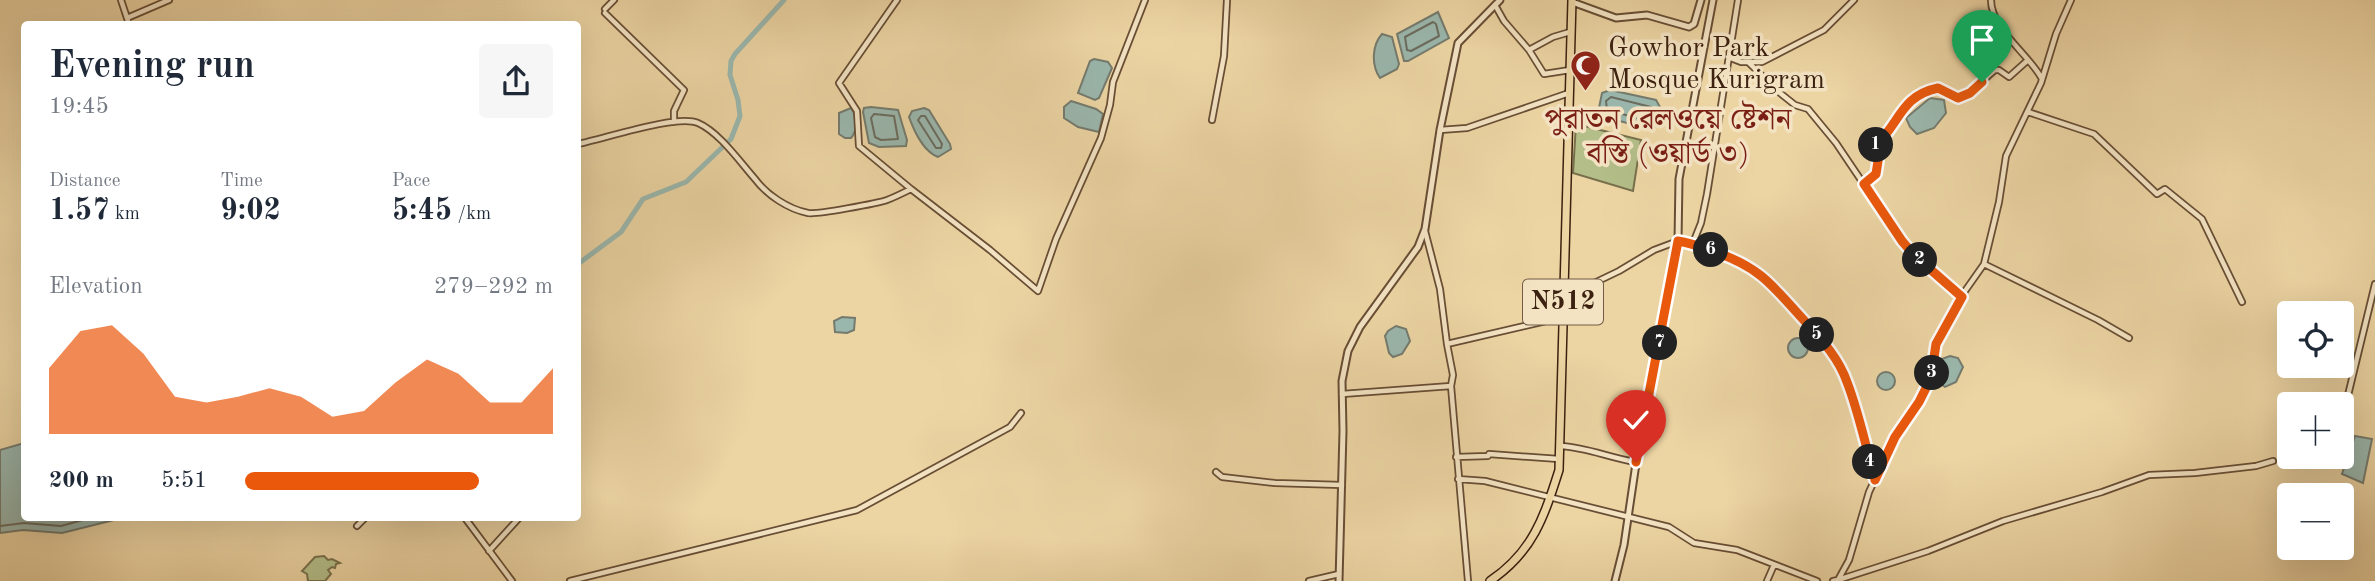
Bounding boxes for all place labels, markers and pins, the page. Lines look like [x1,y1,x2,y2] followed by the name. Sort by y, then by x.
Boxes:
[1952,10,2012,82] pin
[1608,35,1825,95] place label: Gowhor Park Mosque Kurigram
[1568,48,1602,92] mosque icon: Gowhor Park Mosque Kurigram
[1858,128,1894,162] pin: 1
[1694,232,1728,268] pin: 6
[1902,243,1938,278] pin: 2
[1800,318,1834,352] pin: 5
[1642,326,1678,360] pin: 7
[1914,356,1950,390] pin: 3
[1606,390,1666,462] pin
[1853,444,1888,480] pin: 4

